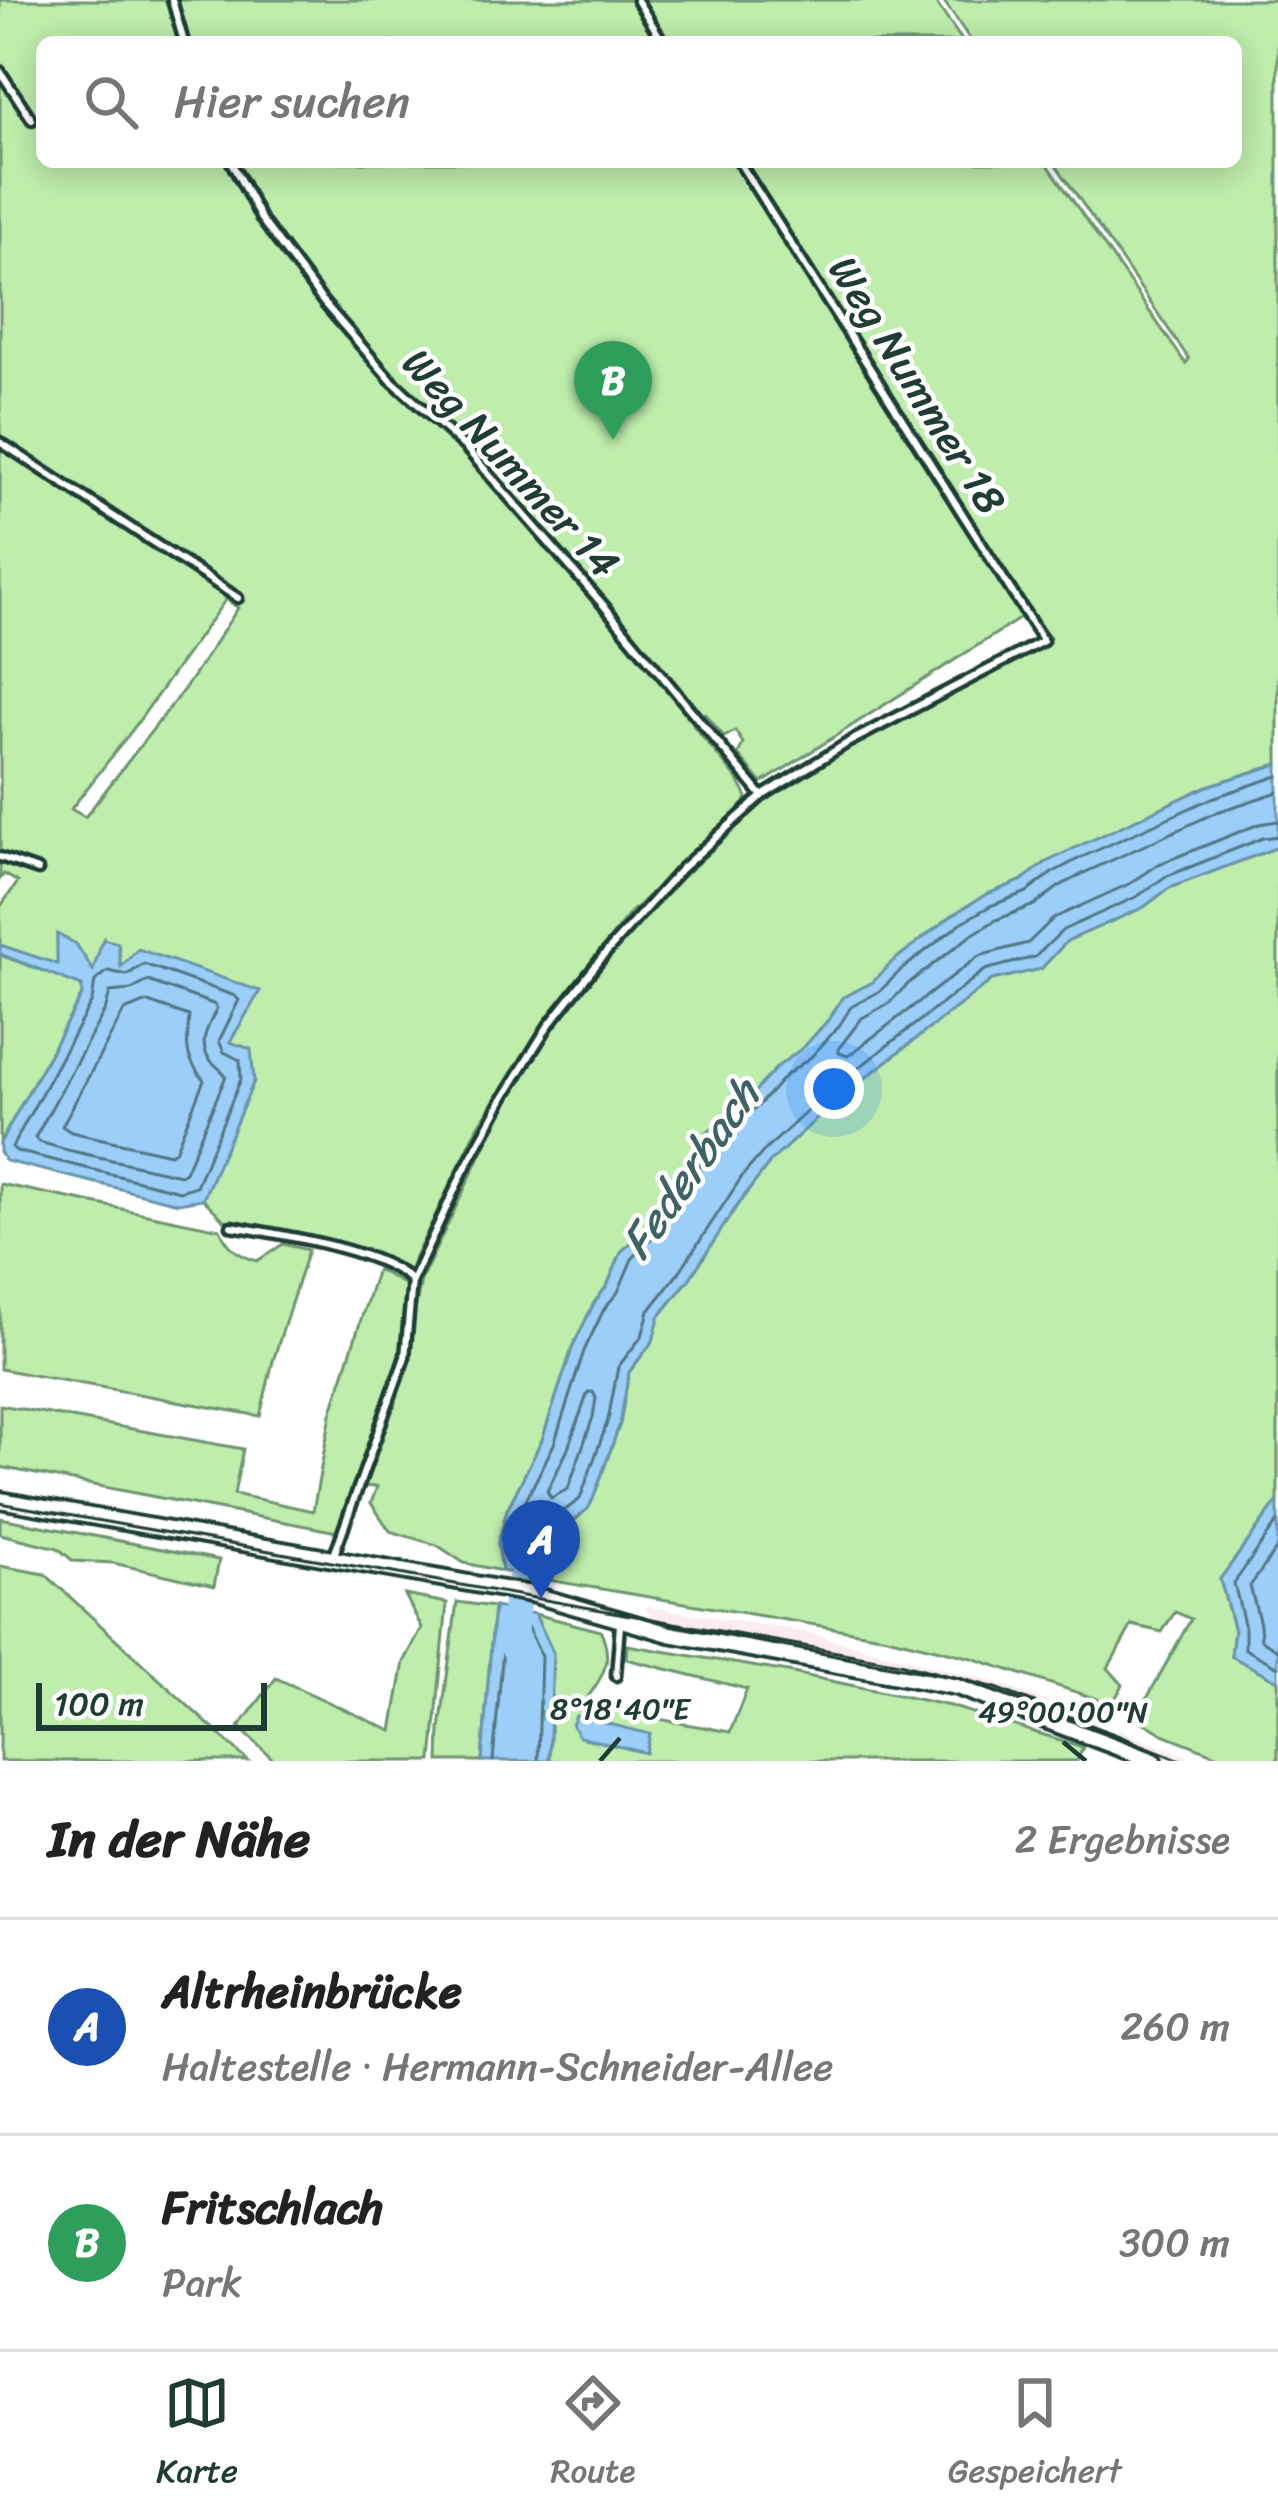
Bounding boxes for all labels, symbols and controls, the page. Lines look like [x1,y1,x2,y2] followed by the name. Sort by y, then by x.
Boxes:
[36,36,1242,168] search box
[174,62,410,142] text: Hier suchen
[78,69,144,135] icon: search
[808,241,1026,529] street label: Weg Nummer 18
[383,330,639,596] street label: Weg Nummer 14
[574,341,652,440] pin: B
[598,1058,784,1276] water label: Federbach
[804,1059,864,1119] your location
[502,1500,580,1599] pin: A
[54,1675,144,1733] text: 100 m
[36,1677,267,1730] scale bar
[550,1682,692,1736] text: 8°18'40"E
[978,1685,1148,1739] text: 49°00'00"N
[48,1794,310,1884] text: In der Nähe
[1015,1805,1230,1874] text: 2 Ergebnisse
[162,1952,462,2032] text: Altrheinbrücke
[74,1992,100,2061] text: A
[1121,1992,1230,2061] text: 260 m
[162,2032,833,2101] text: Haltestelle · Hermann-Schneider-Allee
[162,2168,383,2248] text: Fritschlach
[75,2208,99,2277] text: B
[1119,2208,1230,2277] text: 300 m
[162,2248,242,2317] text: Park
[156,2370,238,2500] tab: Karte
[550,2370,635,2500] tab: Route
[948,2370,1122,2500] tab: Gespeichert

